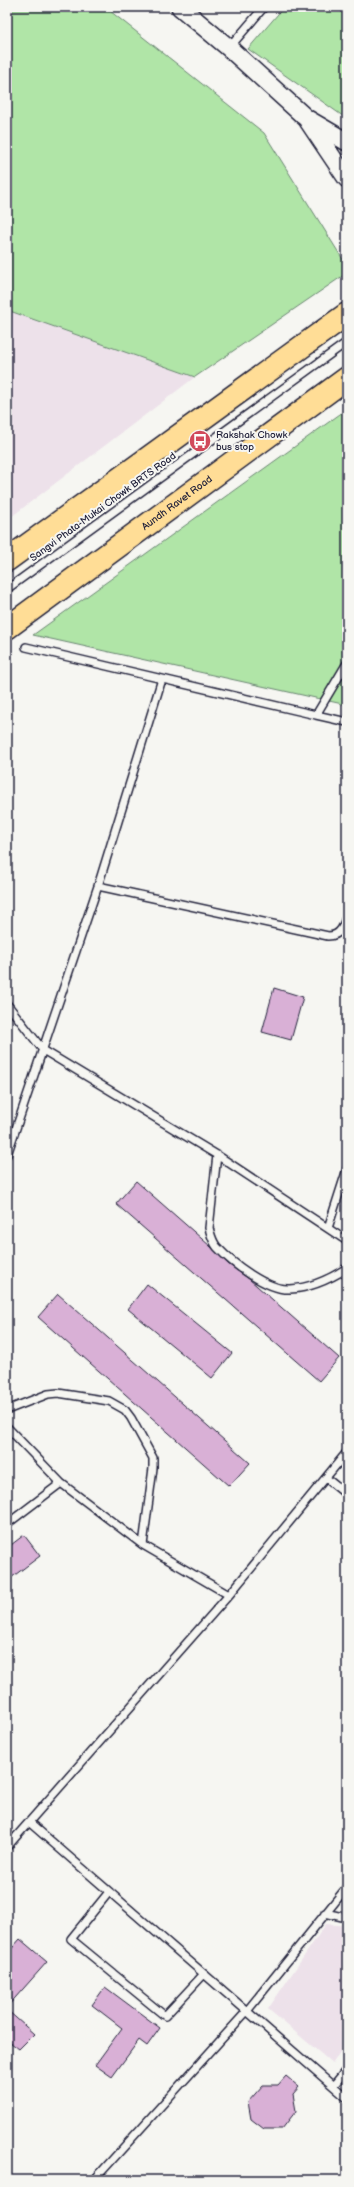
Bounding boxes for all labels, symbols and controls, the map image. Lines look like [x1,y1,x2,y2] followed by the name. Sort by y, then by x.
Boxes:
[187,428,213,454] bus stop icon: Rakshak Chowk bus stop
[216,429,287,453] place label: Rakshak Chowk bus stop
[28,450,179,564] street label: Sangvi Phata-Mukai Chowk BRTS Road
[139,473,215,533] street label: Aundh Ravet Road

